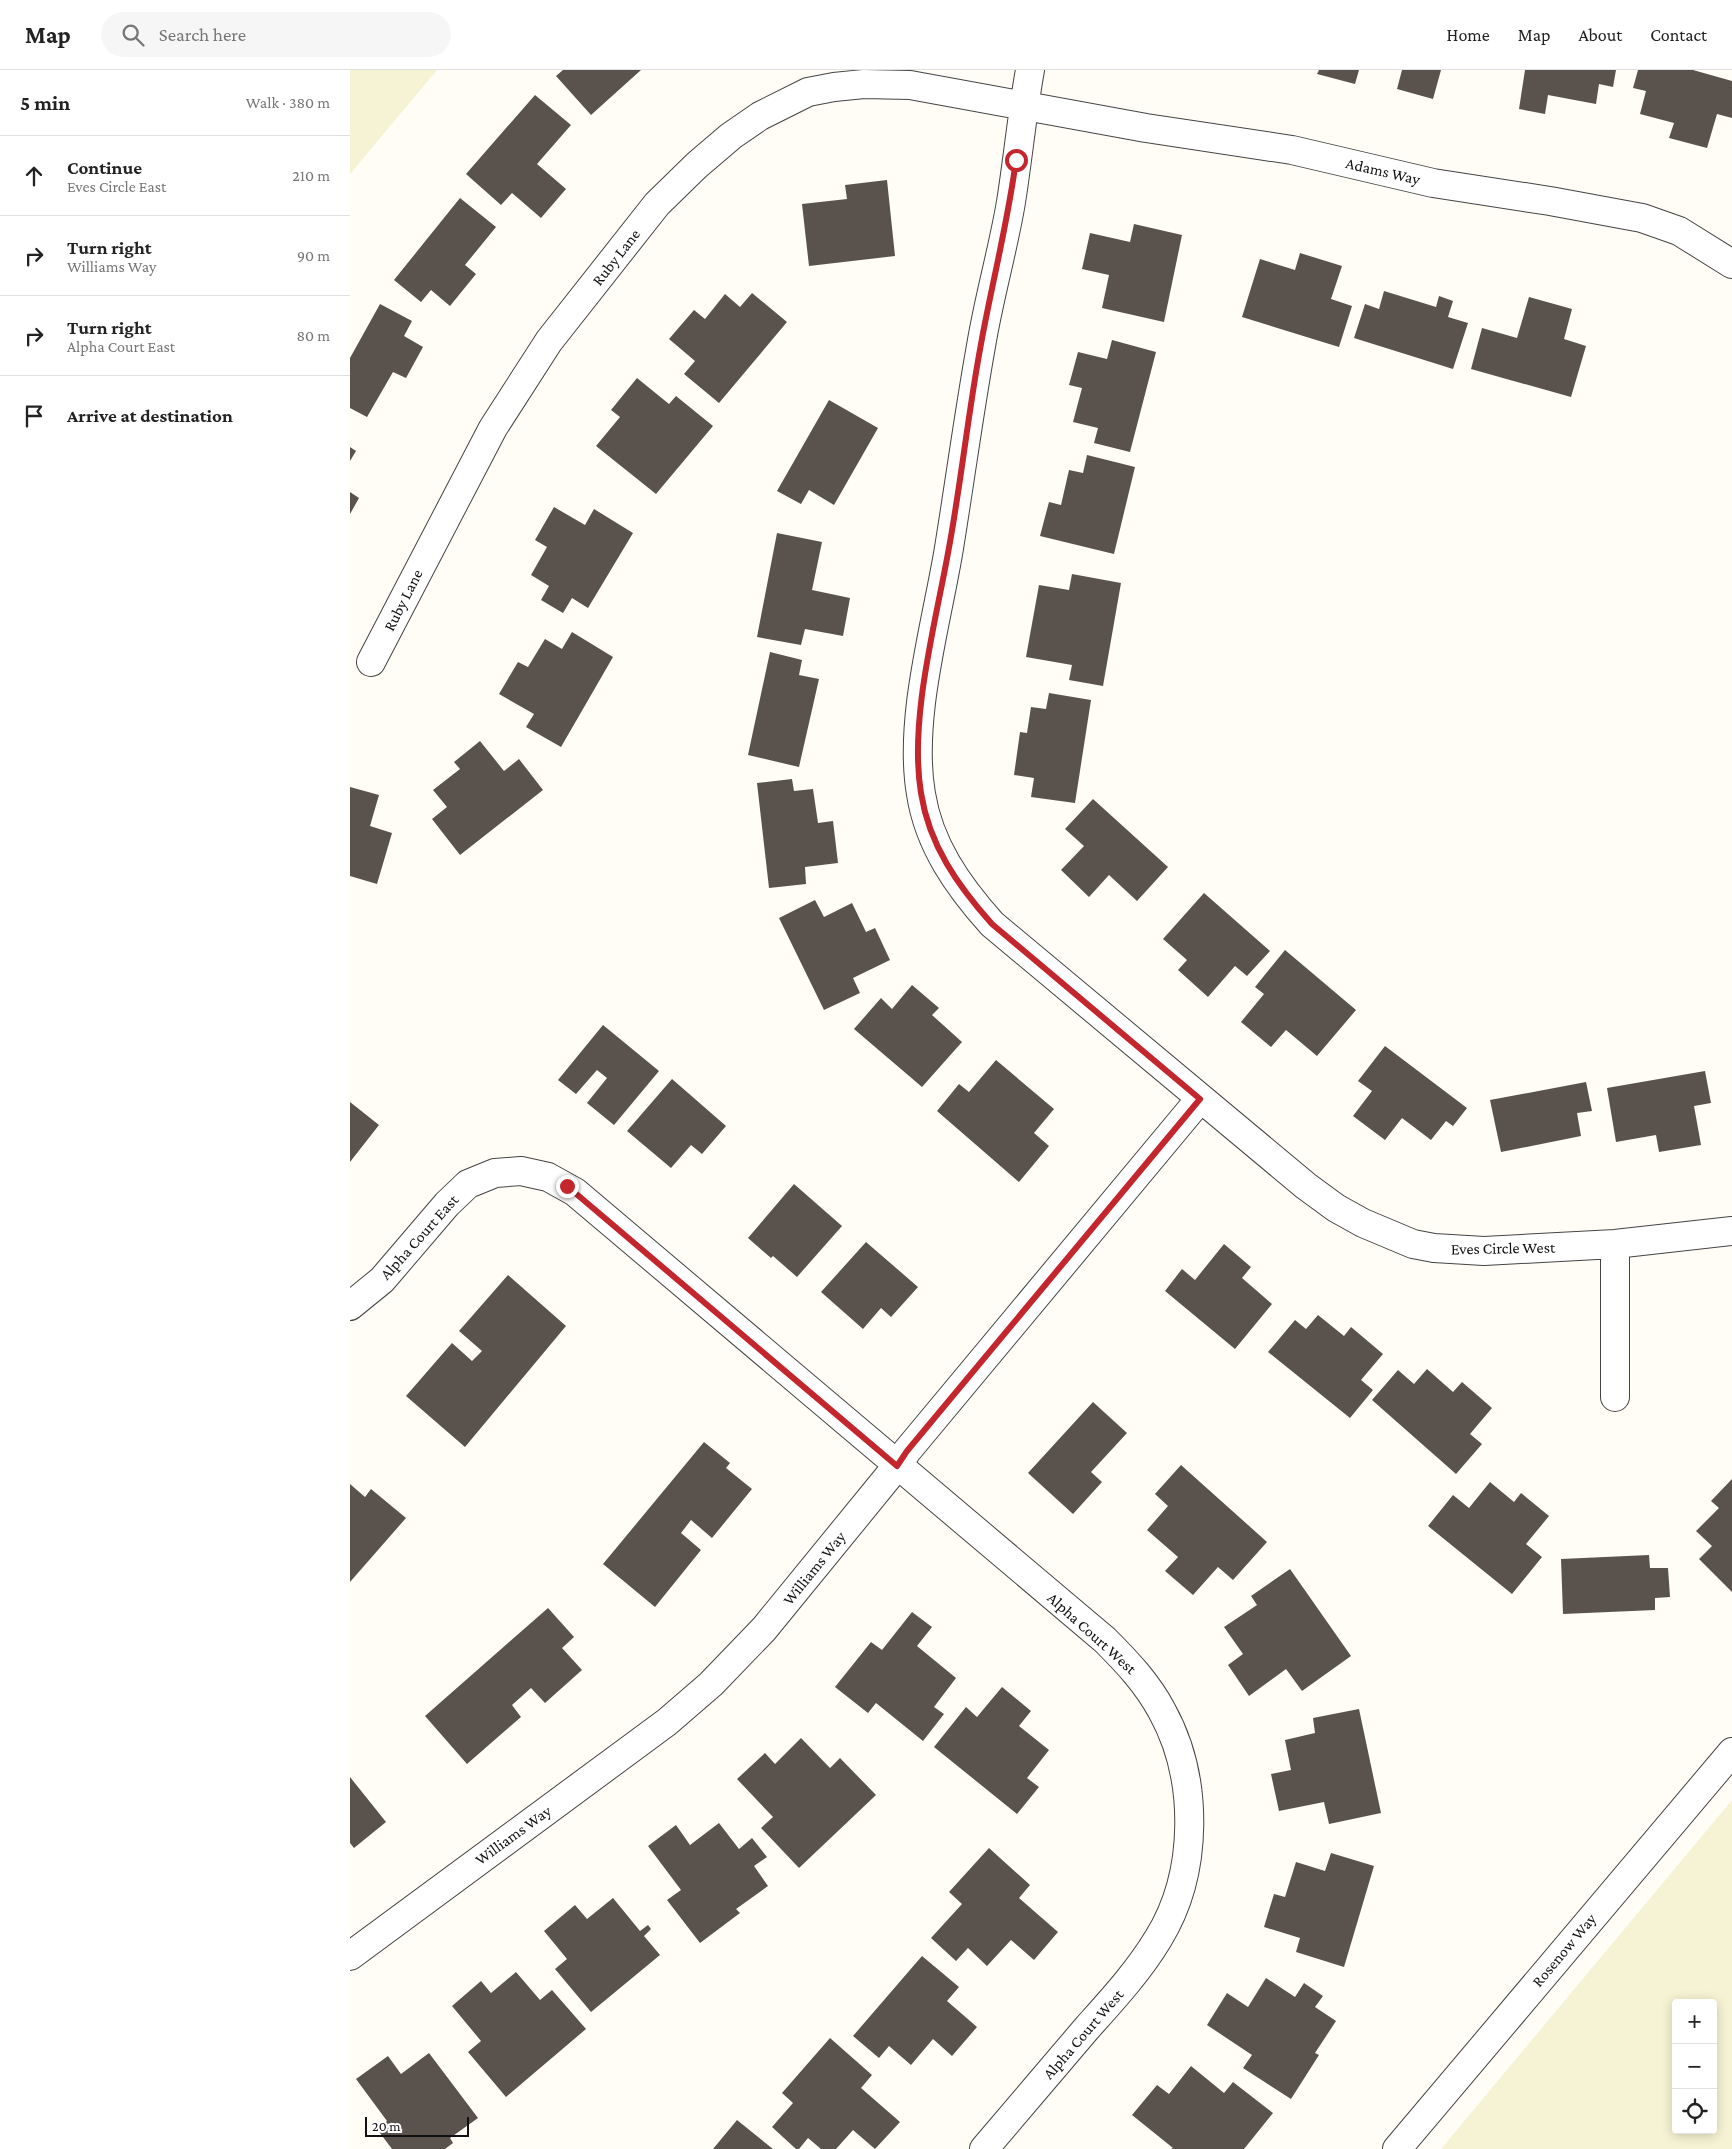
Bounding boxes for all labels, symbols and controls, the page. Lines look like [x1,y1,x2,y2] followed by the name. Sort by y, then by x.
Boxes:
[101,12,451,57] search box
[25,21,71,48] text: Map
[119,21,147,49] icon: search
[159,24,246,45] text: Search here
[1447,25,1490,45] text: Home
[1518,25,1550,45] text: Map
[1578,25,1622,45] text: About
[1650,25,1707,45] text: Contact
[20,91,70,115] text: 5 min
[246,94,330,111] text: Walk · 380 m
[1005,149,1028,172] route start
[1344,154,1422,189] street label: Adams Way
[67,157,142,178] text: Continue
[20,162,48,190] icon: ahead
[292,167,330,184] text: 210 m
[67,178,166,195] text: Eves Circle East
[589,225,644,289] street label: Ruby Lane
[67,237,152,258] text: Turn right
[20,242,48,270] icon: right
[297,247,330,264] text: 90 m
[67,258,156,275] text: Williams Way
[67,317,152,338] text: Turn right
[20,322,48,350] icon: right
[296,327,330,344] text: 80 m
[67,338,175,355] text: Alpha Court East
[20,402,48,430] icon: arrive
[67,405,233,426] text: Arrive at destination
[380,566,427,634] street label: Ruby Lane
[556,1175,579,1198] route end
[377,1191,463,1284] street label: Alpha Court East
[1451,1239,1556,1257] street label: Eves Circle West
[779,1527,850,1609] street label: Williams Way
[1044,1589,1140,1678] street label: Alpha Court West
[472,1801,555,1869] street label: Williams Way
[1529,1910,1601,1991] street label: Rosenow Way
[1039,1985,1128,2083] street label: Alpha Court West
[1672,1999,1717,2134] map controls
[1672,1999,1717,2044] button: +
[1672,2044,1717,2089] button: −
[1672,2089,1717,2134] button: locate
[365,2114,469,2137] scale bar
[372,2118,400,2134] text: 20 m

